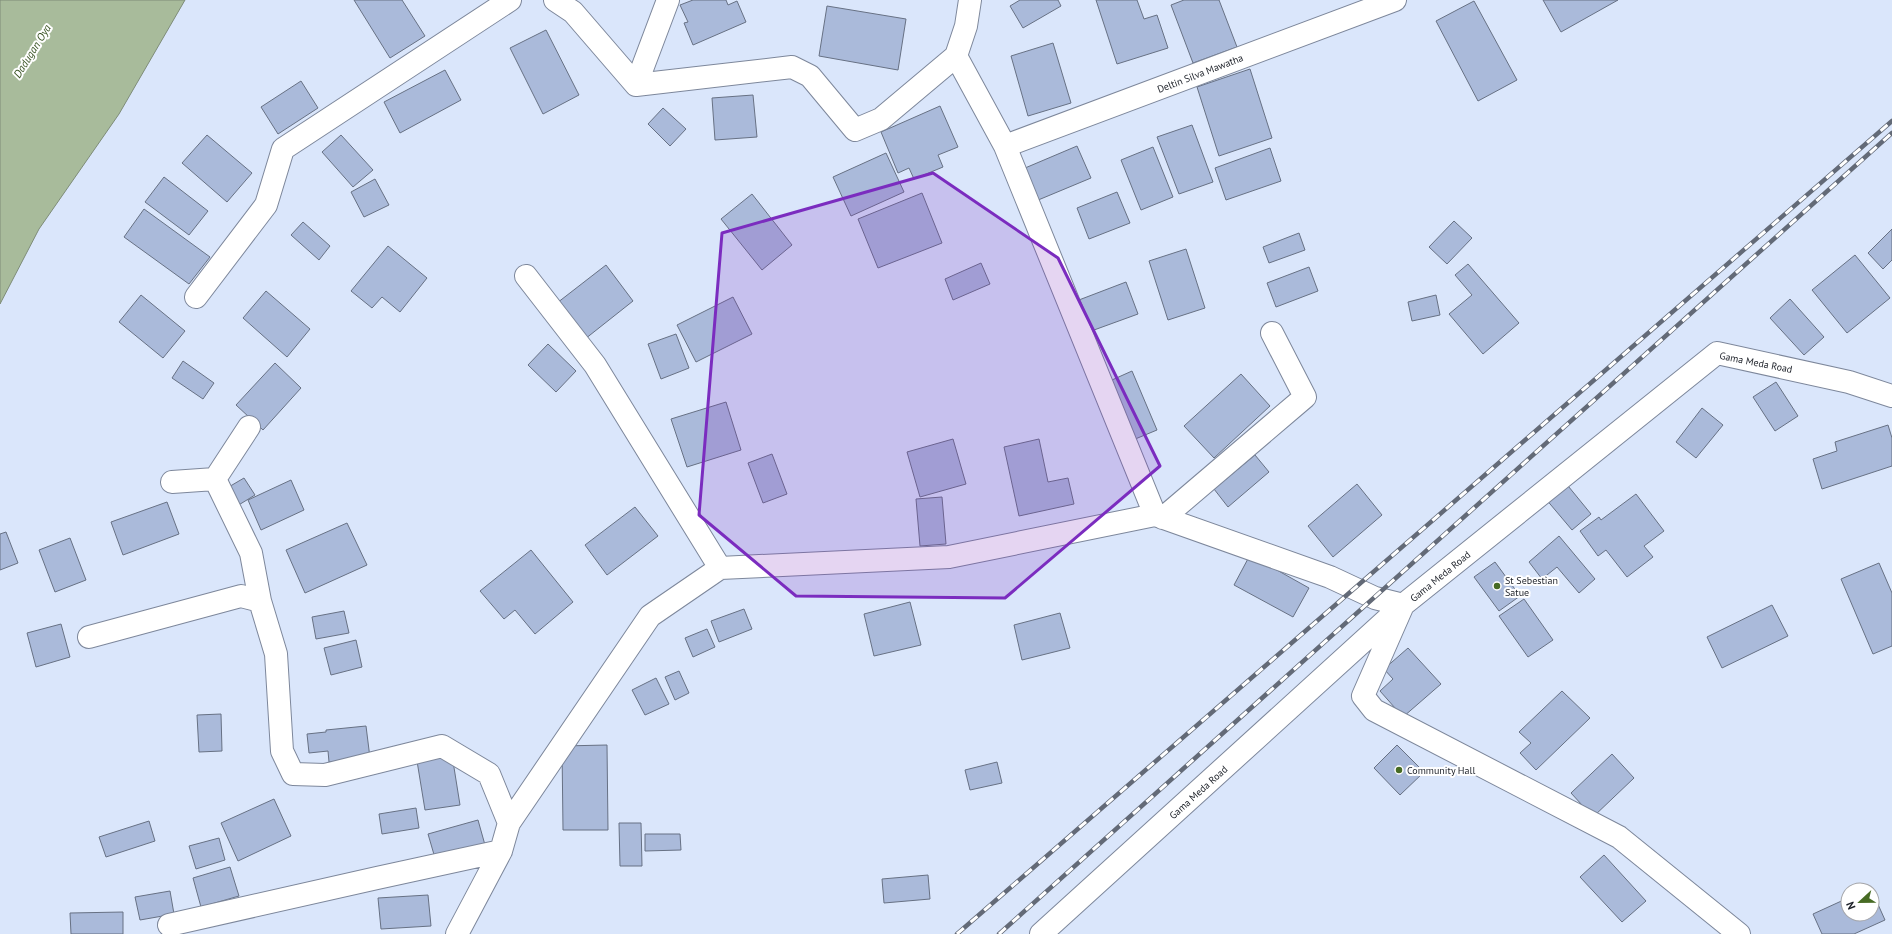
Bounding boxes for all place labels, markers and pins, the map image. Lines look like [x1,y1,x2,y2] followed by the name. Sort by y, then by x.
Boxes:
[1505,574,1558,599] place label: St Sebestian Satue
[1492,581,1502,591] marker: St Sebestian Satue
[1407,764,1475,777] place label: Community Hall
[1394,765,1404,775] marker: Community Hall

